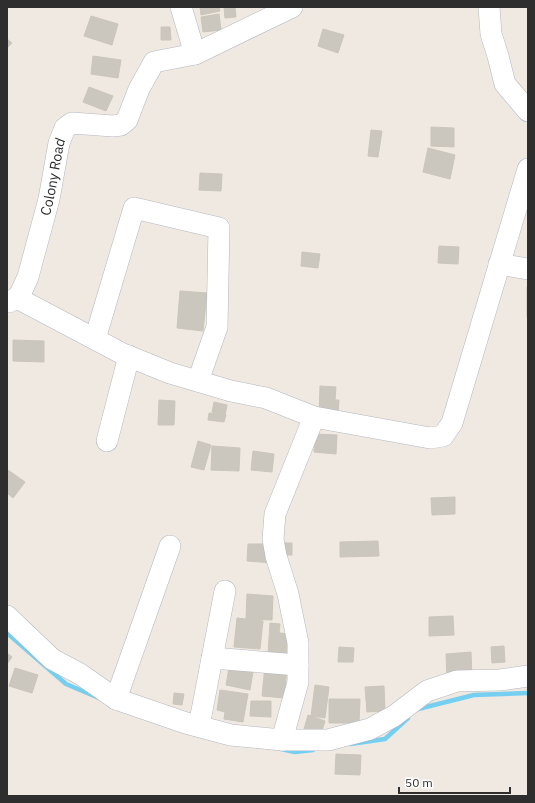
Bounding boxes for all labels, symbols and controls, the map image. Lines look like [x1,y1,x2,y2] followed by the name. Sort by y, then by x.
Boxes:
[36,135,69,218] street label: Colony Road
[399,769,510,795] scale bar
[405,775,433,790] text: 50 m

